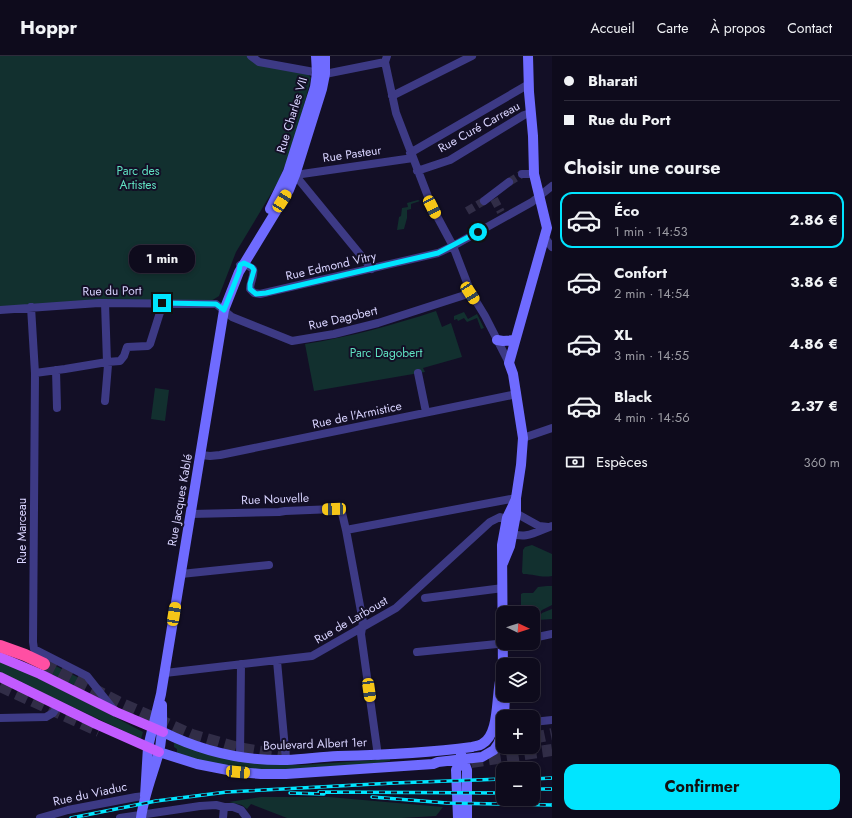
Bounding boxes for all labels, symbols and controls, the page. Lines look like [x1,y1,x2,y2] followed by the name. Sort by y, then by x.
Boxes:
[20,14,77,41] text: Hoppr
[591,18,635,38] text: Accueil
[657,18,688,38] text: Carte
[710,18,765,38] text: À propos
[787,18,832,38] text: Contact
[588,70,638,92] text: Bharati
[272,75,312,155] street label: Rue Charles VII
[435,97,523,157] street label: Rue Curé Carreau
[588,109,671,131] text: Rue du Port
[321,141,383,167] street label: Rue Pasteur
[564,155,721,181] text: Choisir une course
[116,162,160,194] park label: Parc des Artistes
[271,188,293,214] car
[421,194,443,220] car
[614,200,639,222] text: Éco
[566,202,602,238] icon: car
[790,209,838,231] text: 2.86 €
[614,222,688,241] text: 1 min · 14:53
[469,223,487,241] route start
[129,245,195,273] callout: 1 min
[284,247,379,285] street label: Rue Edmond Vitry
[146,249,178,268] text: 1 min
[614,262,667,284] text: Confort
[566,264,602,300] icon: car
[790,271,838,293] text: 3.86 €
[458,280,482,306] car
[82,281,142,301] street label: Rue du Port
[614,284,690,303] text: 2 min · 14:54
[153,294,171,312] route end
[307,301,379,335] street label: Rue Dagobert
[614,324,632,346] text: XL
[566,326,602,362] icon: car
[789,333,838,355] text: 4.86 €
[350,344,422,362] park label: Parc Dagobert
[614,346,689,365] text: 3 min · 14:55
[614,386,652,408] text: Black
[566,388,602,424] icon: car
[791,395,838,417] text: 2.37 €
[311,397,403,433] street label: Rue de l'Armistice
[614,408,690,427] text: 4 min · 14:56
[564,451,586,473] icon: cash
[596,451,648,473] text: Espèces
[163,453,197,547] street label: Rue Jacques Kablé
[804,453,840,472] text: 360 m
[241,489,309,509] street label: Rue Nouvelle
[13,498,31,564] street label: Rue Marceau
[322,503,346,515] car
[311,592,391,648] street label: Rue de Larboust
[166,601,182,627] car
[496,606,540,650] north arrow
[496,606,540,806] map controls
[496,658,540,702] button: layers
[361,677,377,703] car
[496,710,540,754] button: +
[263,733,368,755] street label: Boulevard Albert 1er
[496,762,540,806] button: −
[564,764,840,810] button: Confirmer
[226,765,250,779] car
[51,777,129,811] street label: Rue du Viaduc

